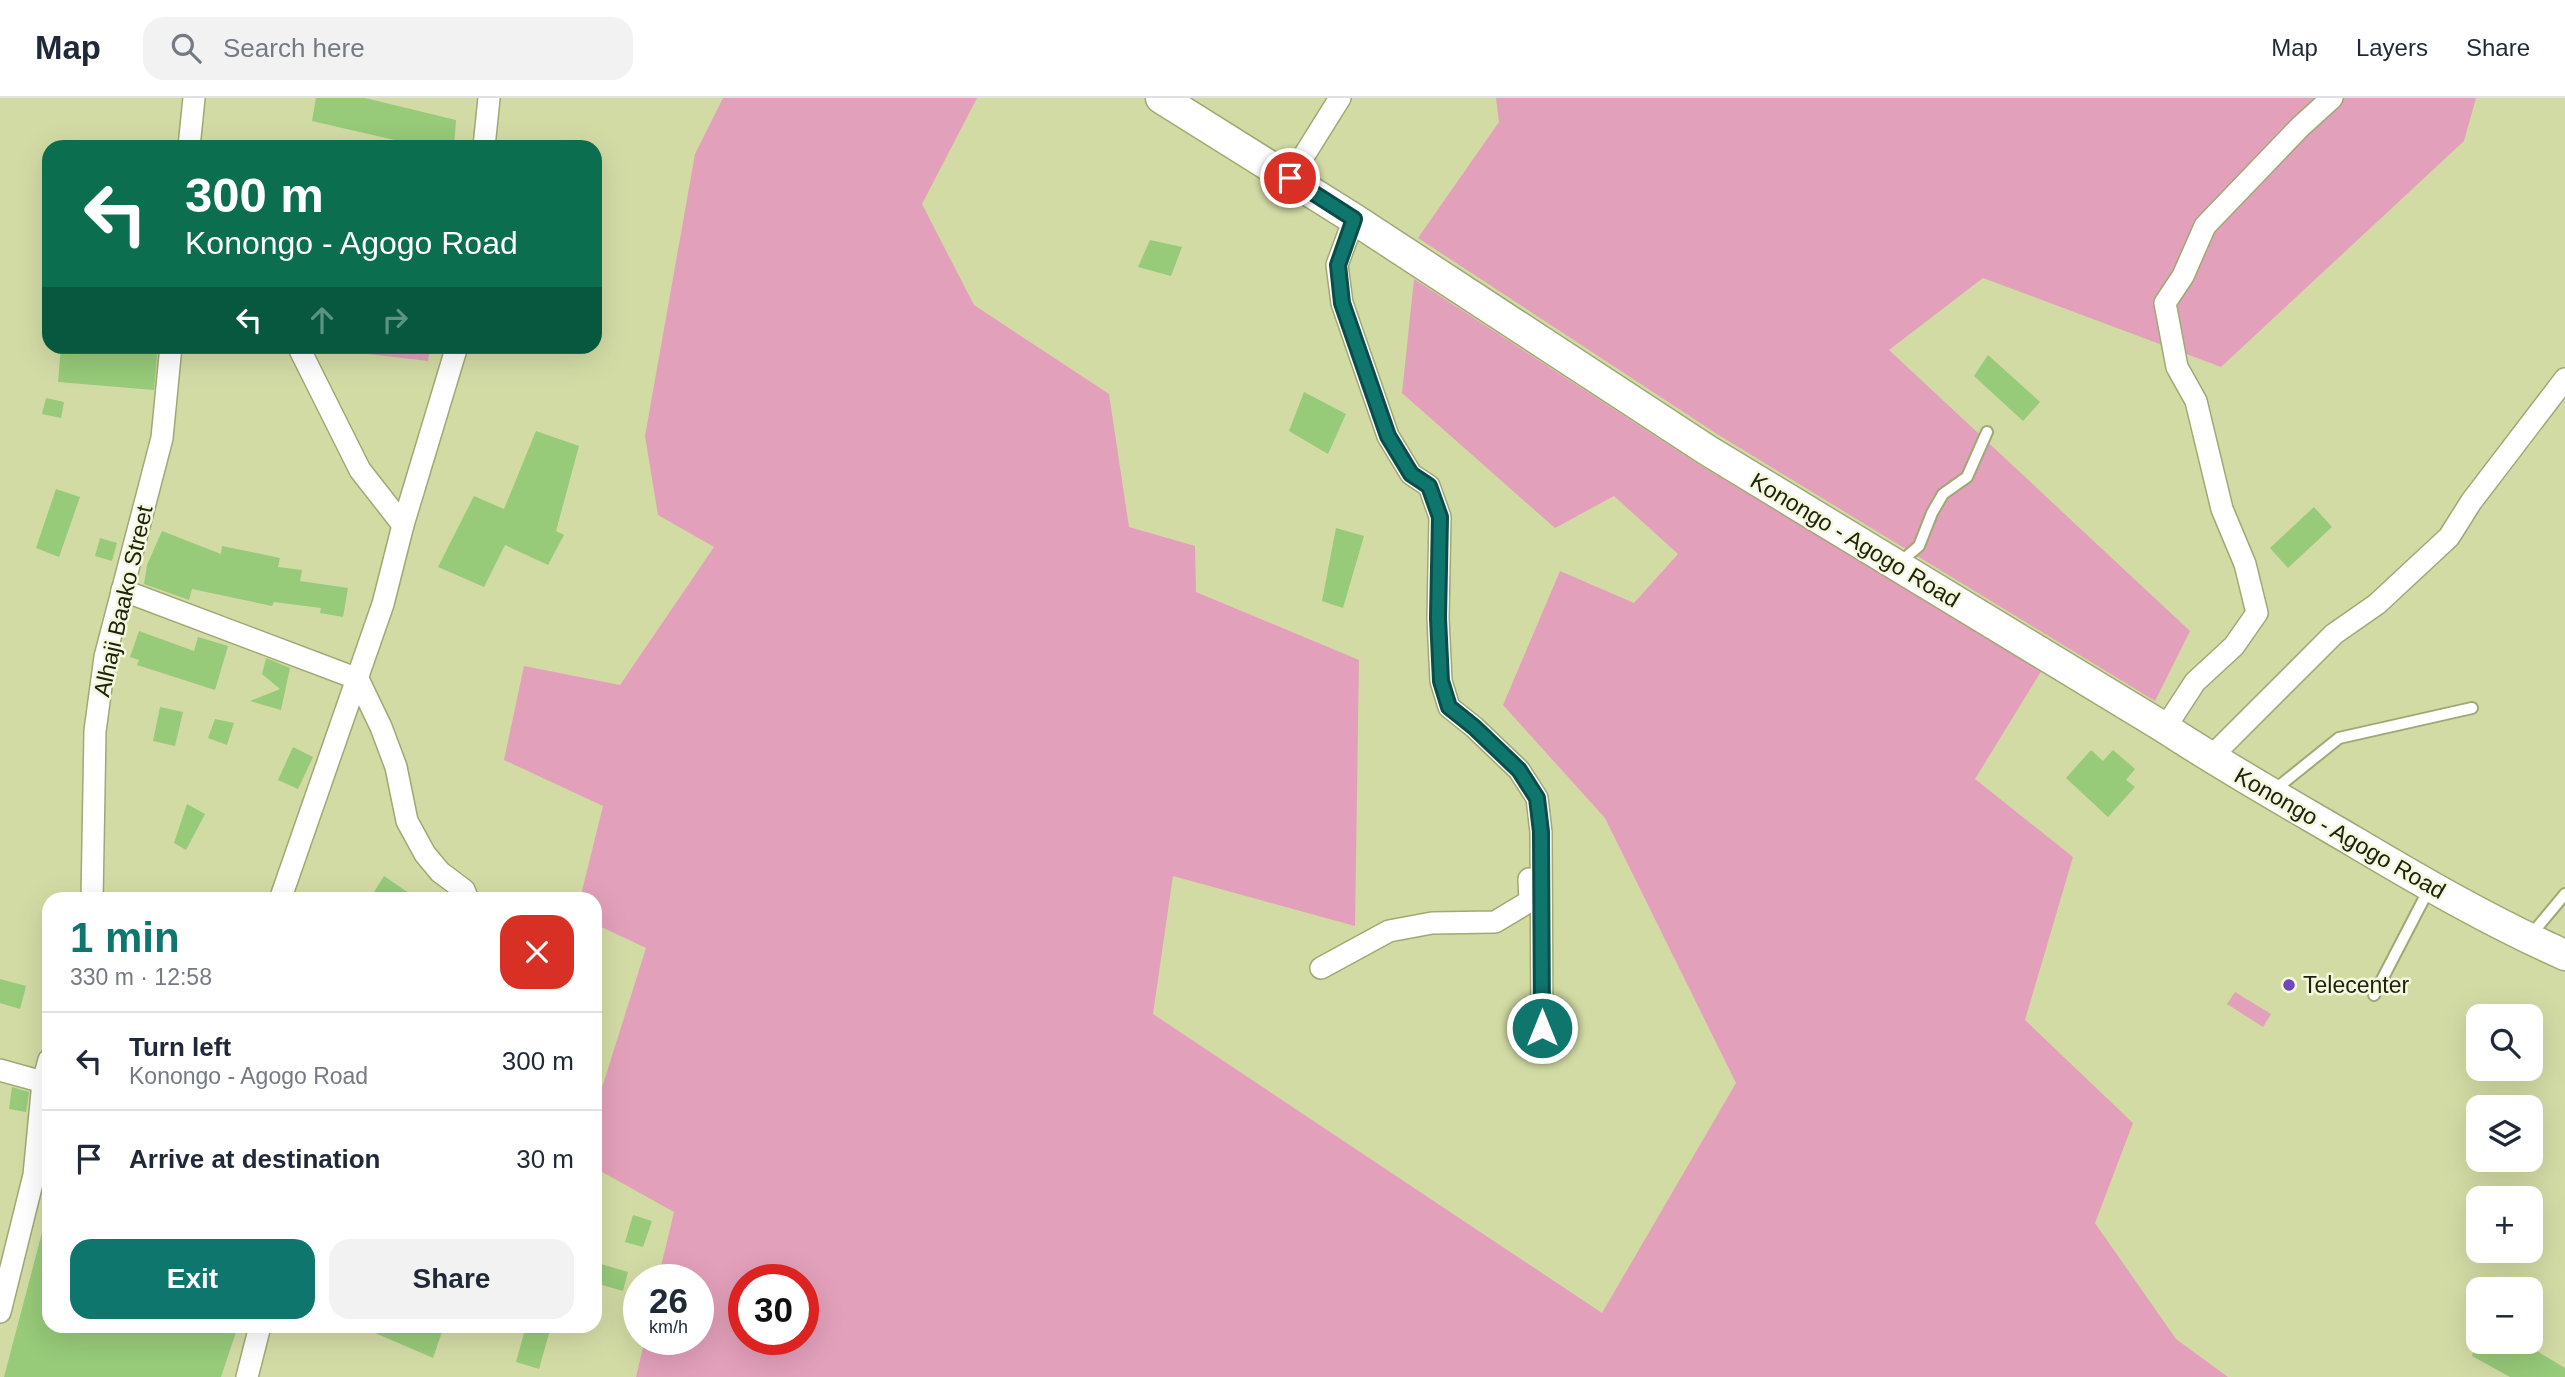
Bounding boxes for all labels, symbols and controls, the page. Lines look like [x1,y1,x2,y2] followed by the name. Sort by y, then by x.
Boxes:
[143,17,633,80] search box
[35,29,101,66] text: Map
[167,29,205,67] icon: search
[223,33,365,63] text: Search here
[2271,34,2318,61] text: Map
[2356,34,2428,61] text: Layers
[2466,34,2530,61] text: Share
[1260,148,1320,208] pin
[1271,159,1309,197] icon: arrive
[70,168,161,259] icon: left
[185,168,324,222] text: 300 m
[185,225,518,261] text: Konongo - Agogo Road
[230,301,268,339] icon: left
[303,301,341,339] icon: ahead
[376,301,414,339] icon: right
[1746,467,1964,613] street label: Konongo - Agogo Road
[88,502,158,699] street label: Alhaji Baako Street
[2230,762,2450,904] street label: Konongo - Agogo Road
[70,914,180,961] text: 1 min
[500,915,574,989] button: close
[70,964,212,990] text: 330 m · 12:58
[2303,972,2409,998] place label: Telecenter
[2281,977,2297,993] marker: Telecenter
[1505,991,1579,1065] position arrow
[2466,1004,2543,1354] map controls
[2466,1004,2543,1081] button: search
[129,1032,231,1062] text: Turn left
[70,1042,108,1080] icon: left
[502,1046,574,1076] text: 300 m
[129,1063,368,1089] text: Konongo - Agogo Road
[2466,1095,2543,1172] button: layers
[70,1140,108,1178] icon: arrive
[129,1144,380,1174] text: Arrive at destination
[516,1144,574,1174] text: 30 m
[2466,1186,2543,1263] button: +
[70,1239,315,1319] button: Exit
[329,1239,574,1319] button: Share
[728,1264,819,1355] speed limit sign: 30
[2466,1277,2543,1354] button: −
[649,1281,688,1320] text: 26
[649,1317,688,1337] text: km/h

